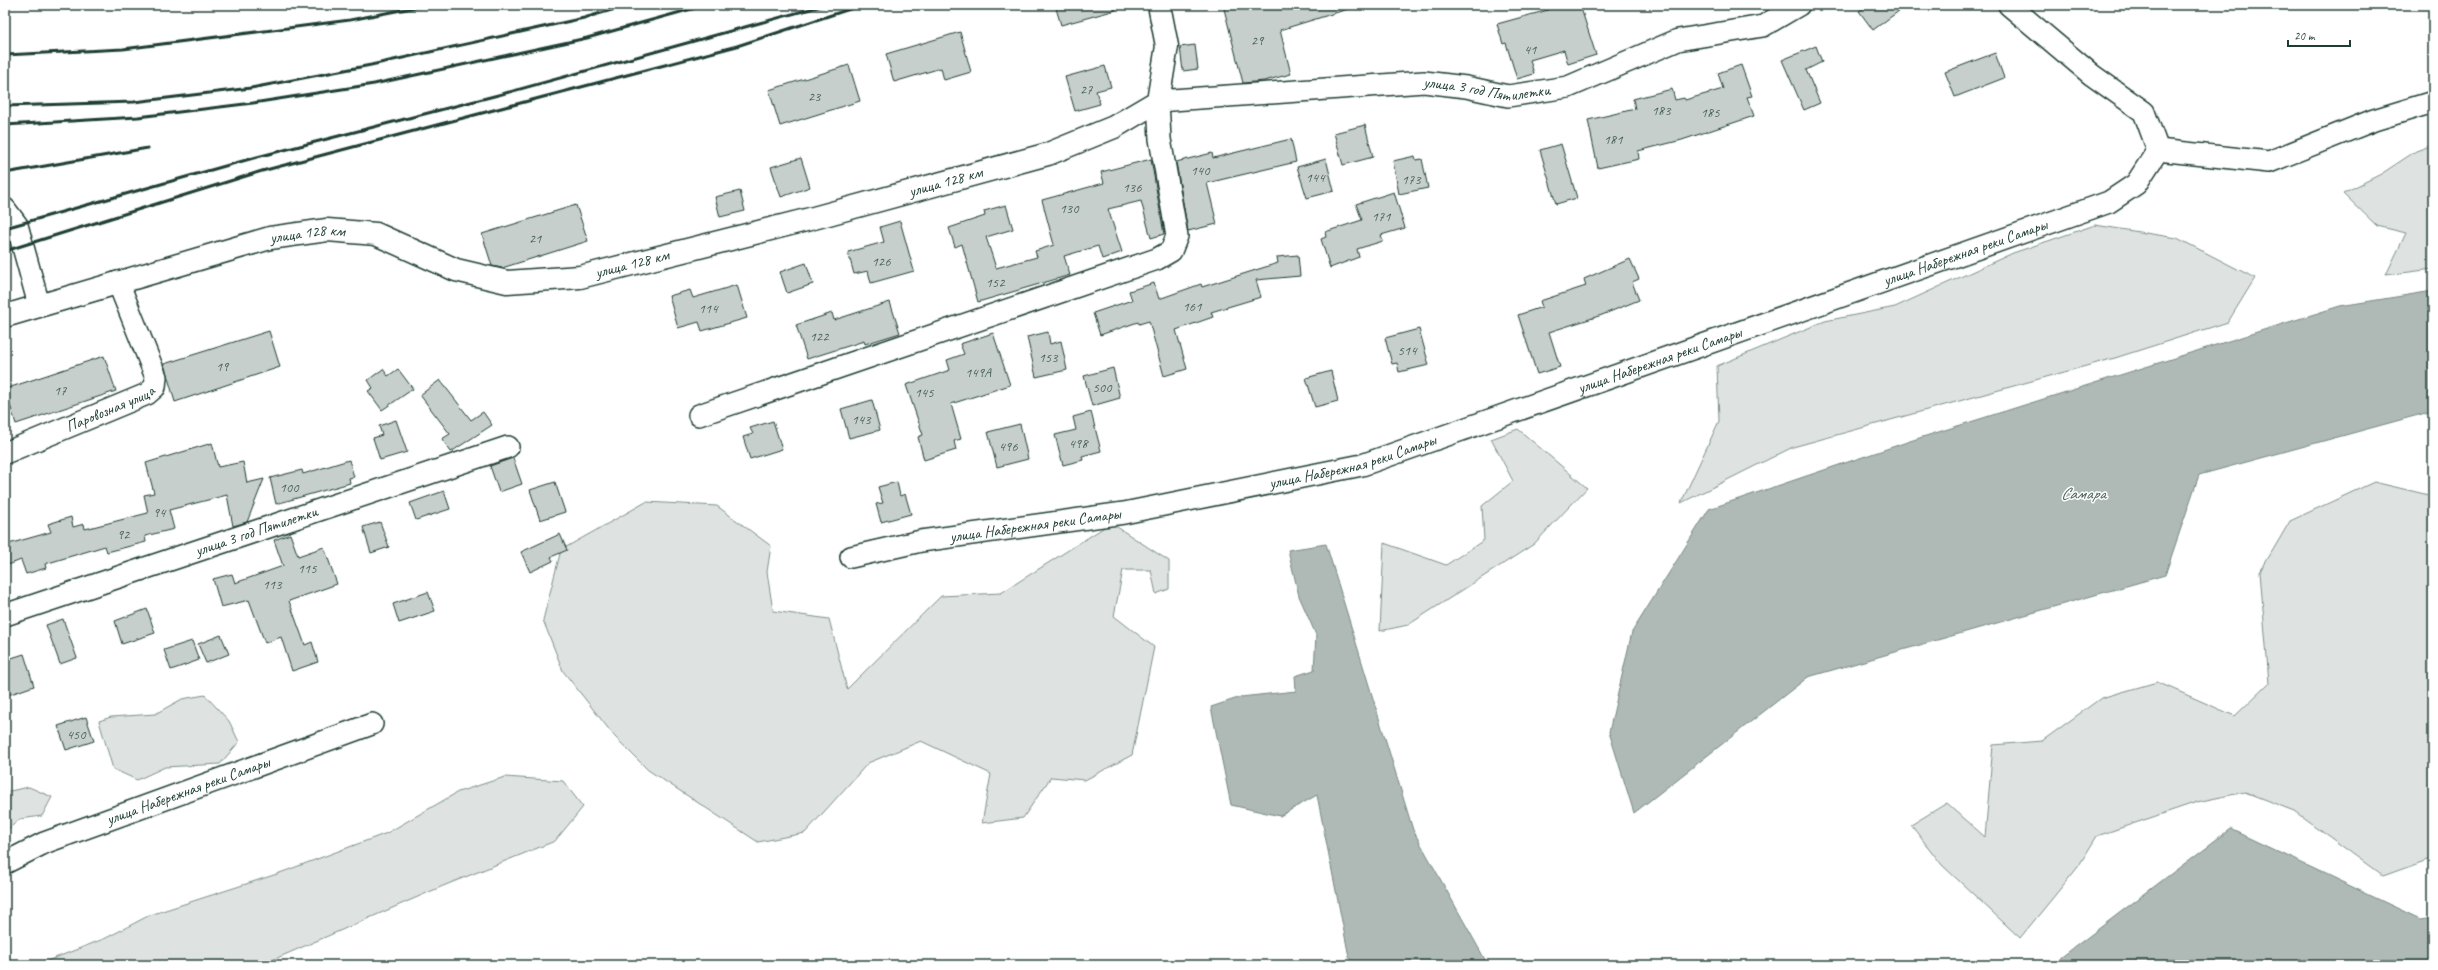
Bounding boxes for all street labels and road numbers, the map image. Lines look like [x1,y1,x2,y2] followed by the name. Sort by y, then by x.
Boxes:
[1422,72,1552,107] street label: улица 3 год Пятилетки
[906,162,986,202] street label: улица 128 км
[1880,214,2051,291] street label: улица Набережная реки Самары
[268,220,347,248] street label: улица 128 км
[592,245,673,283] street label: улица 128 км
[1574,322,1746,399] street label: улица Набережная реки Самары
[63,380,160,437] street label: Паровозная улица
[1266,429,1440,494] street label: улица Набережная реки Самары
[192,501,321,561] street label: улица 3 год Пятилетки
[947,503,1123,547] street label: улица Набережная реки Самары
[103,751,274,830] street label: улица Набережная реки Самары

